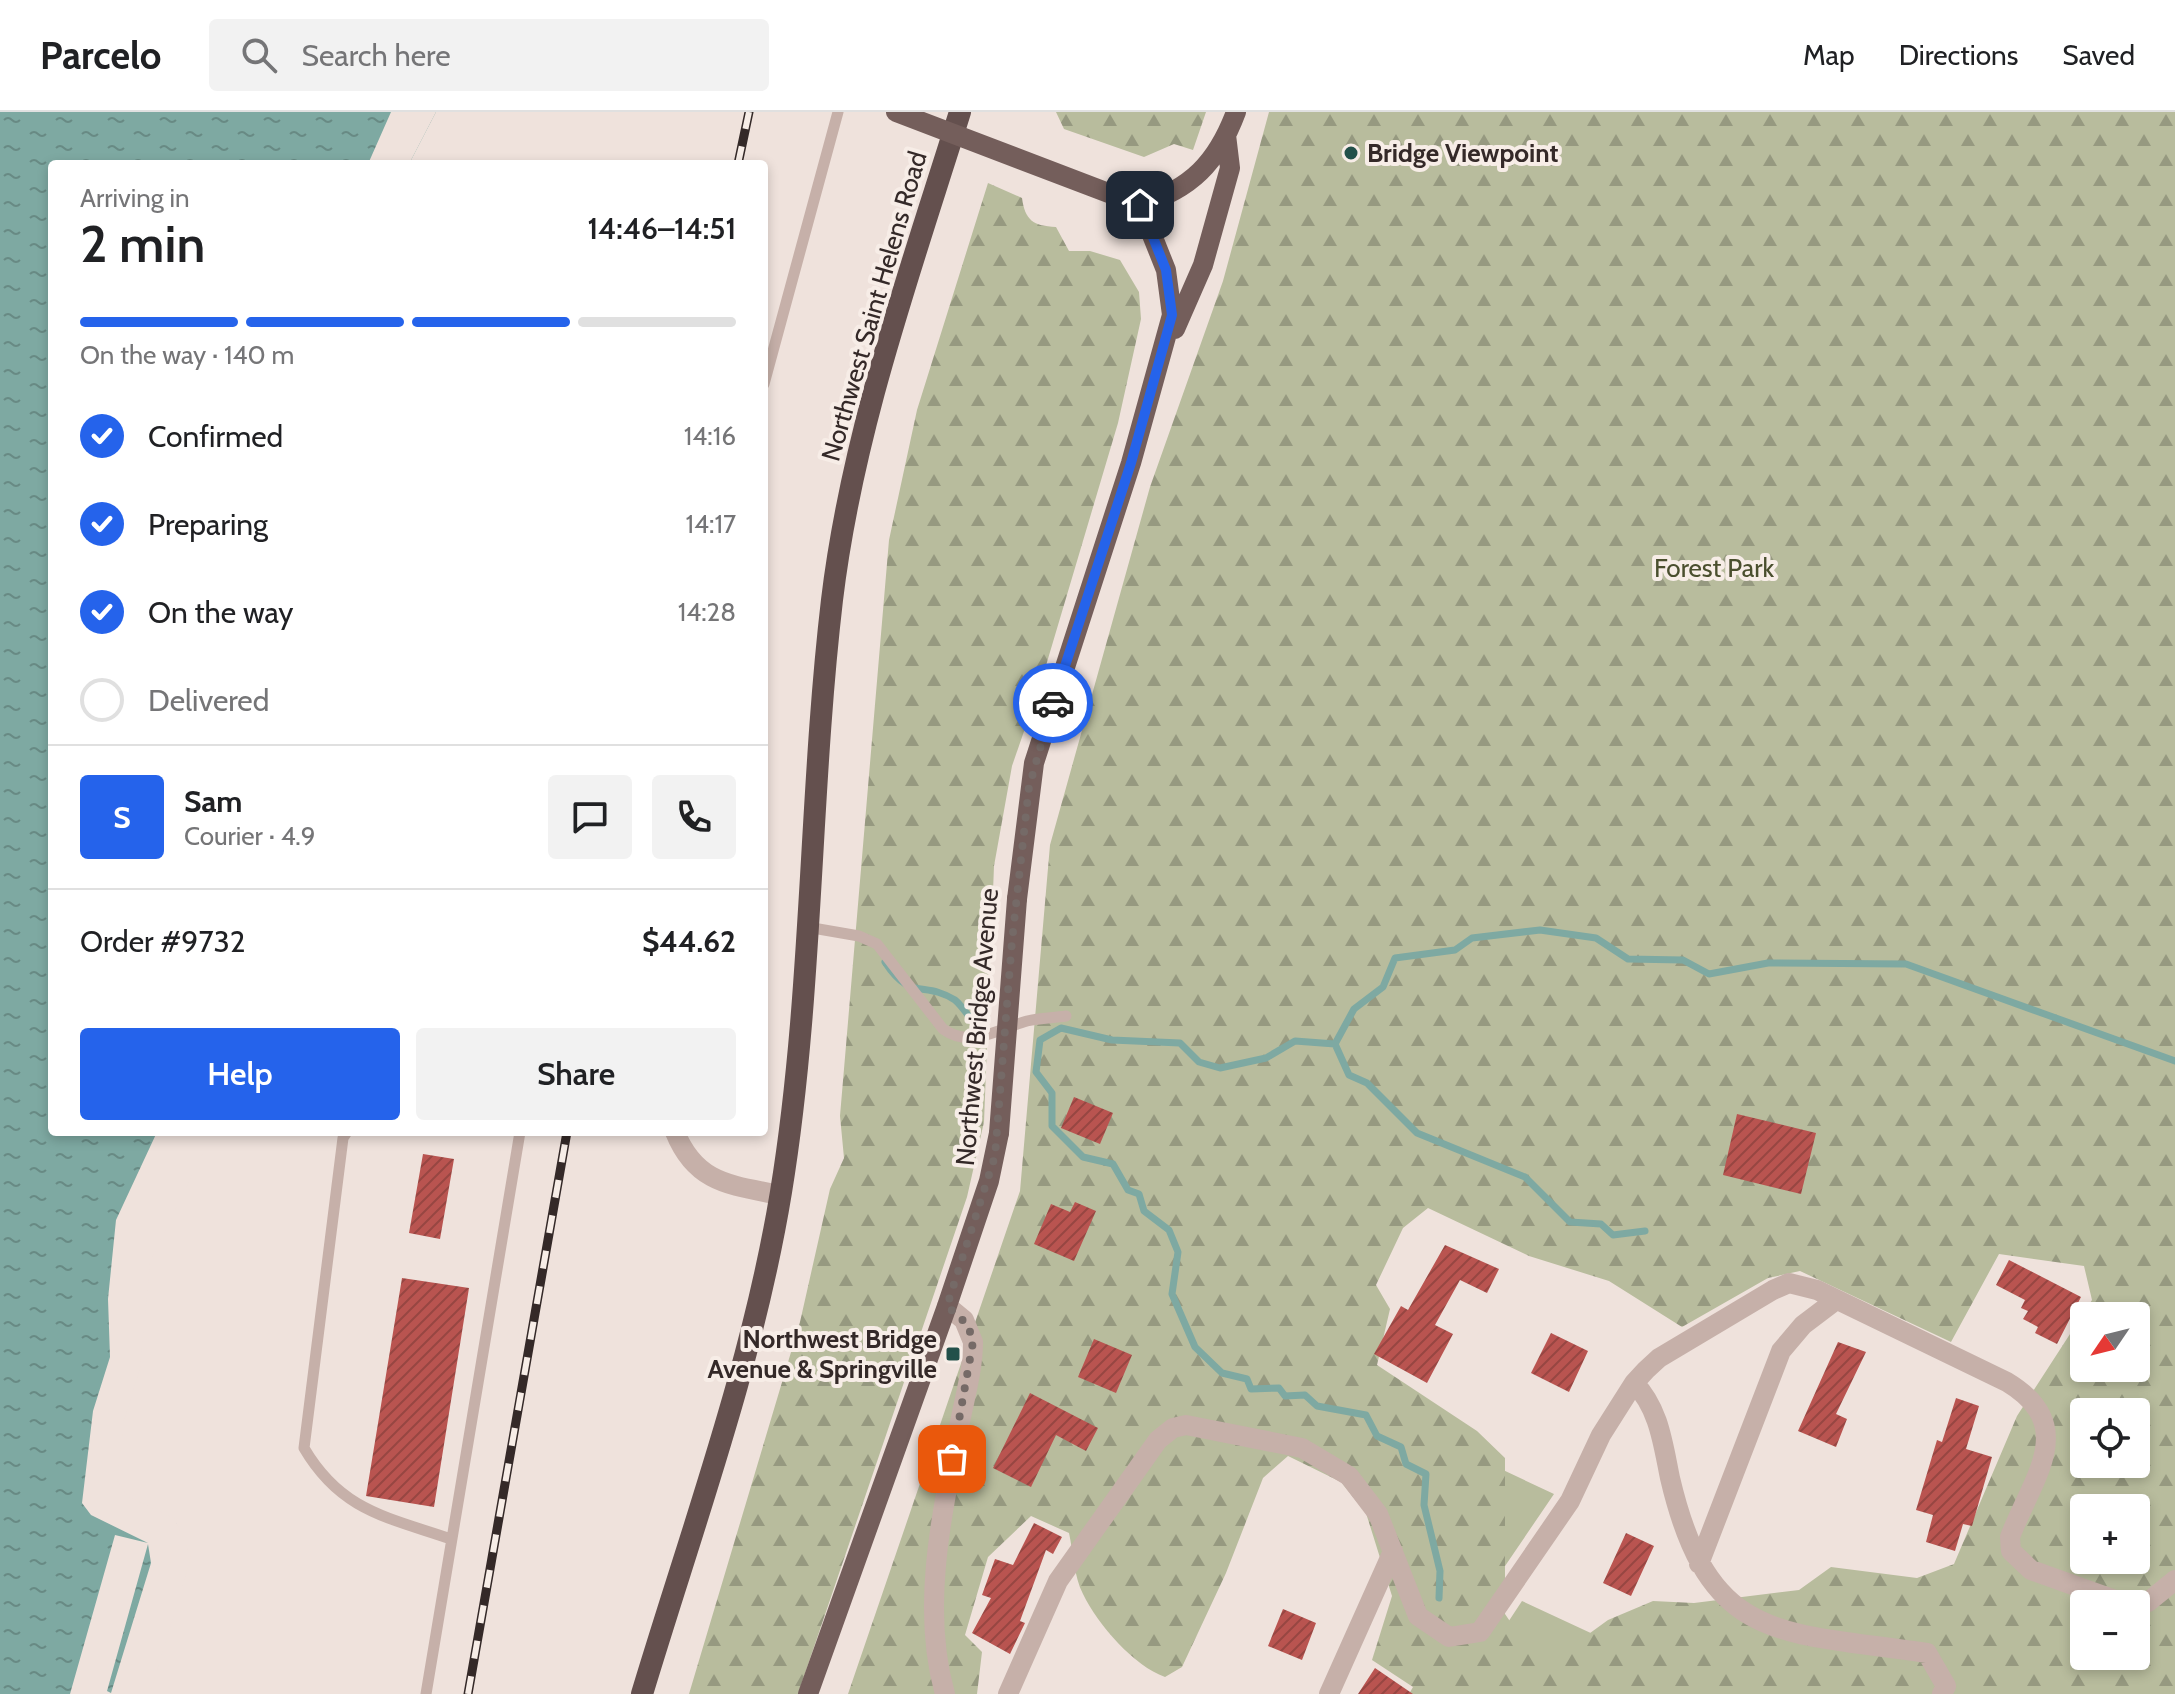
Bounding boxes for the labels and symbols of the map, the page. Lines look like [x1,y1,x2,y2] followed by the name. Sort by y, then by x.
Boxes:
[1367,137,1559,169] place label: Bridge Viewpoint
[1342,144,1360,162] marker: Bridge Viewpoint
[814,147,934,465] street label: Northwest Saint Helens Road
[1106,171,1174,239] pin
[1654,552,1774,584] park label: Forest Park
[1013,663,1093,743] courier
[949,887,1005,1167] street label: Northwest Bridge Avenue
[2070,1302,2150,1382] north arrow
[708,1323,937,1385] place label: Northwest Bridge Avenue & Springville
[944,1345,962,1363] marker: Northwest Bridge Avenue & Springville
[918,1425,986,1493] pin

